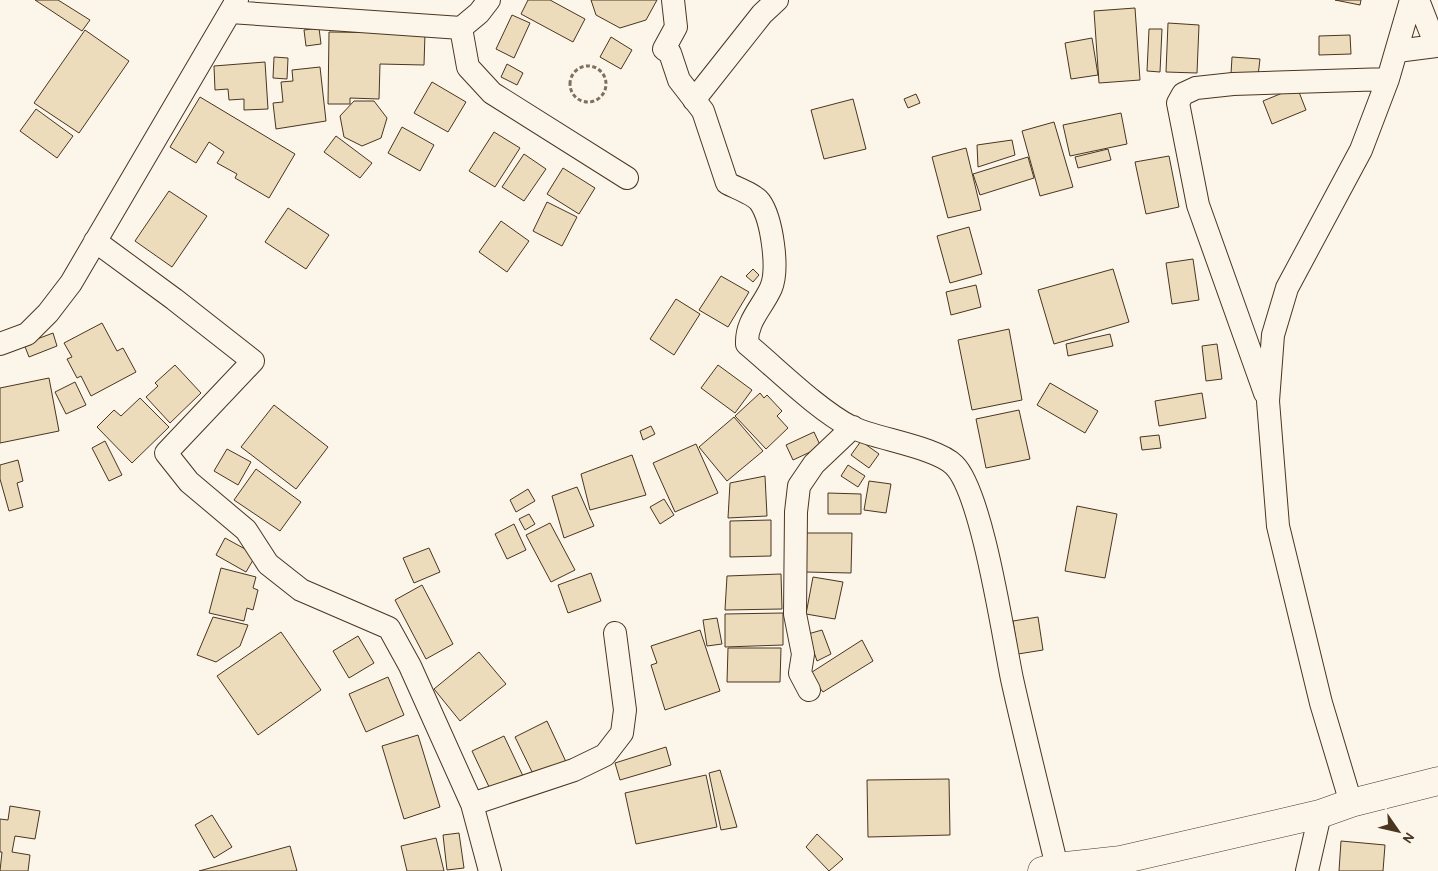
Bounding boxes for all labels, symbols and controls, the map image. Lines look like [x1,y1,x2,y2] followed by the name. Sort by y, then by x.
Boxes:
[1373,806,1423,856] north arrow
[1399,829,1418,847] text: N

